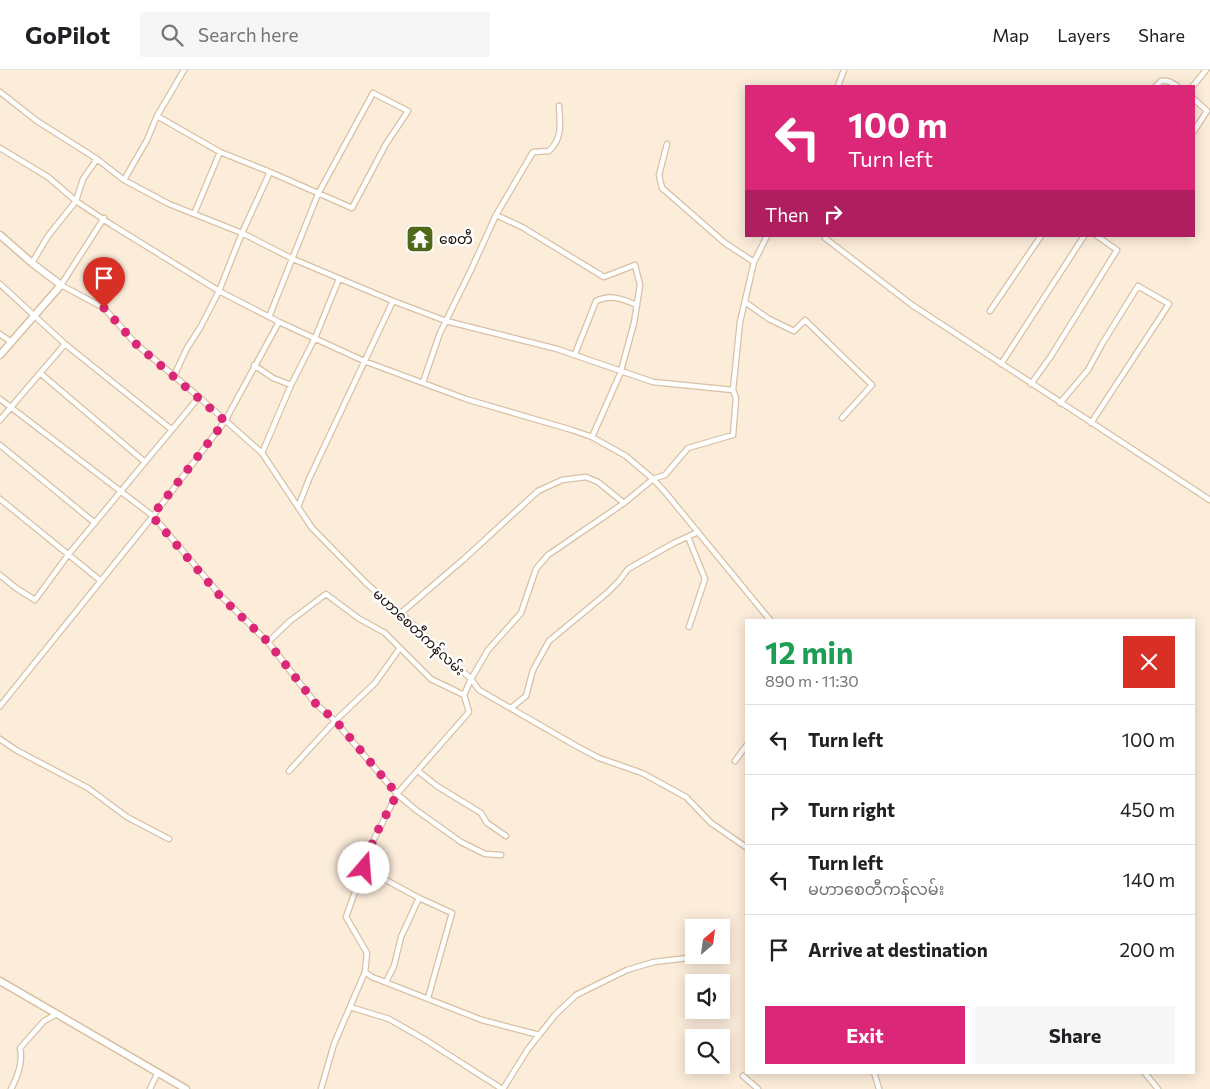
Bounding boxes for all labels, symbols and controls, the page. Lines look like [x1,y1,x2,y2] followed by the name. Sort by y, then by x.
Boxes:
[140,12,490,57] search box
[25,20,110,49] text: GoPilot
[158,21,186,49] icon: search
[198,23,299,46] text: Search here
[992,24,1029,46] text: Map
[1057,24,1110,46] text: Layers
[1138,24,1185,46] text: Share
[848,102,948,145] text: 100 m
[765,105,830,170] icon: left
[848,145,933,172] text: Turn left
[819,200,847,228] icon: right
[765,203,809,226] text: Then
[405,224,435,254] temple icon: စေတီ
[439,229,473,247] place label: စေတီ
[83,257,125,308] pin
[90,264,118,292] icon: arrive
[367,584,469,681] street label: မဟာစေတီကန်လမ်း
[765,633,853,670] text: 12 min
[1123,636,1175,688] button: close
[765,671,859,690] text: 890 m · 11:30
[765,726,793,754] icon: left
[808,728,883,751] text: Turn left
[1122,728,1175,751] text: 100 m
[765,796,793,824] icon: right
[808,798,895,821] text: Turn right
[1120,798,1175,821] text: 450 m
[337,841,389,893] position arrow
[808,851,883,874] text: Turn left
[765,866,793,894] icon: left
[1123,868,1175,891] text: 140 m
[808,879,944,898] text: မဟာစေတီကန်လမ်း
[685,919,730,964] north arrow
[685,919,730,1074] map controls
[765,936,793,964] icon: arrive
[808,938,988,961] text: Arrive at destination
[1120,938,1175,961] text: 200 m
[685,974,730,1019] button: sound
[765,1006,965,1064] button: Exit
[975,1006,1175,1064] button: Share
[685,1029,730,1074] button: search

